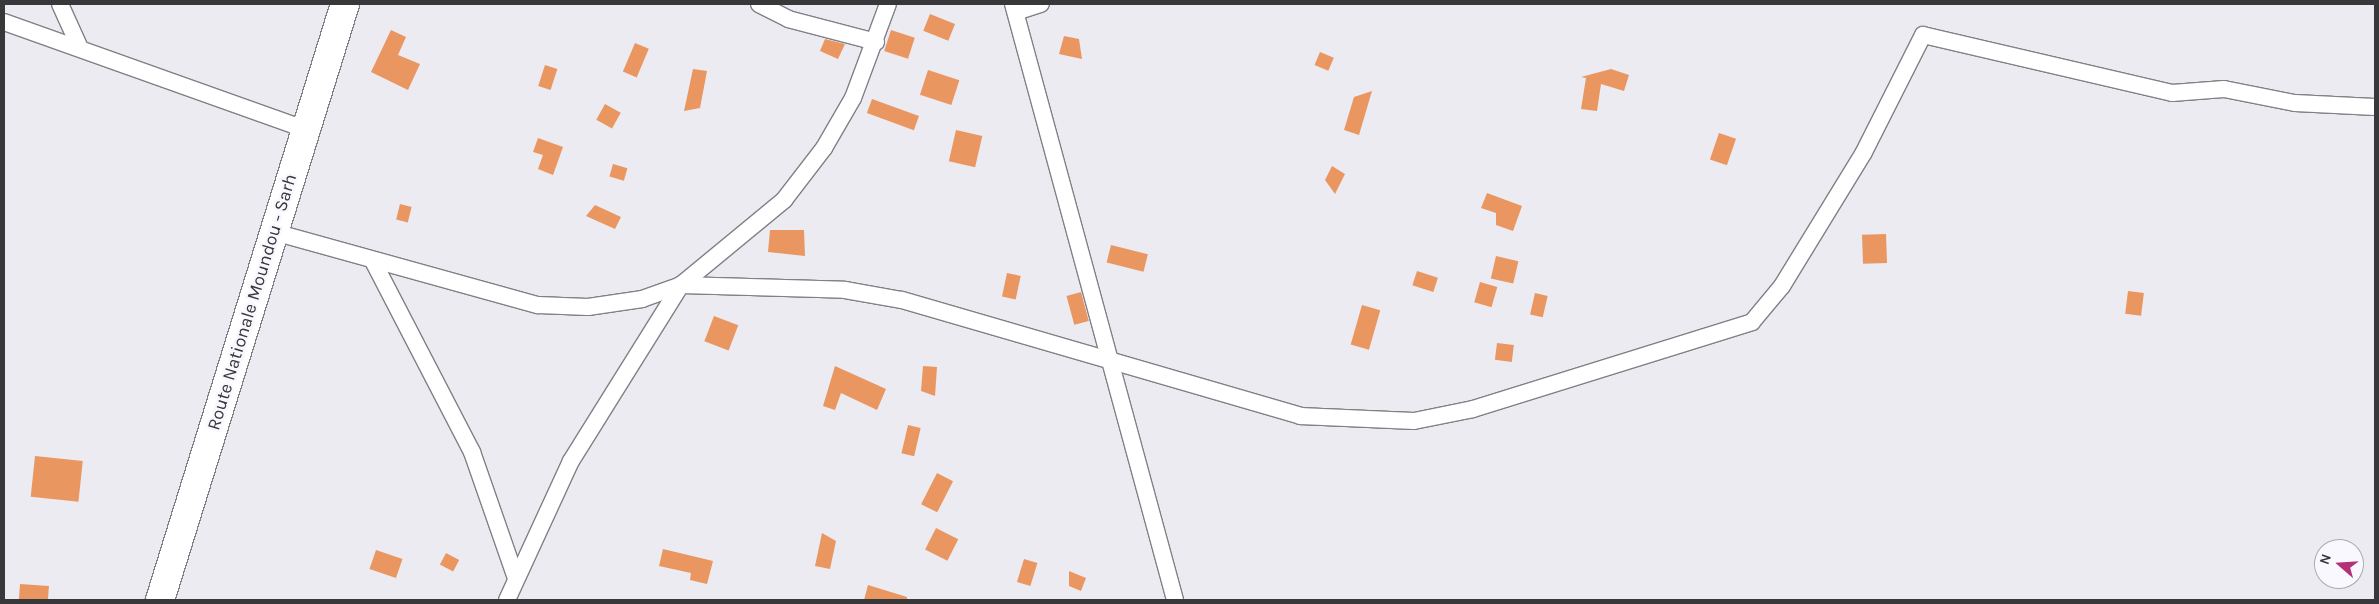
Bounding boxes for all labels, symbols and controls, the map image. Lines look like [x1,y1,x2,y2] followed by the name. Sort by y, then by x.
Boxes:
[203,171,301,433] street label: Route Nationale Moundou - Sarh
[2314,539,2364,589] north arrow
[2316,552,2335,567] text: N

